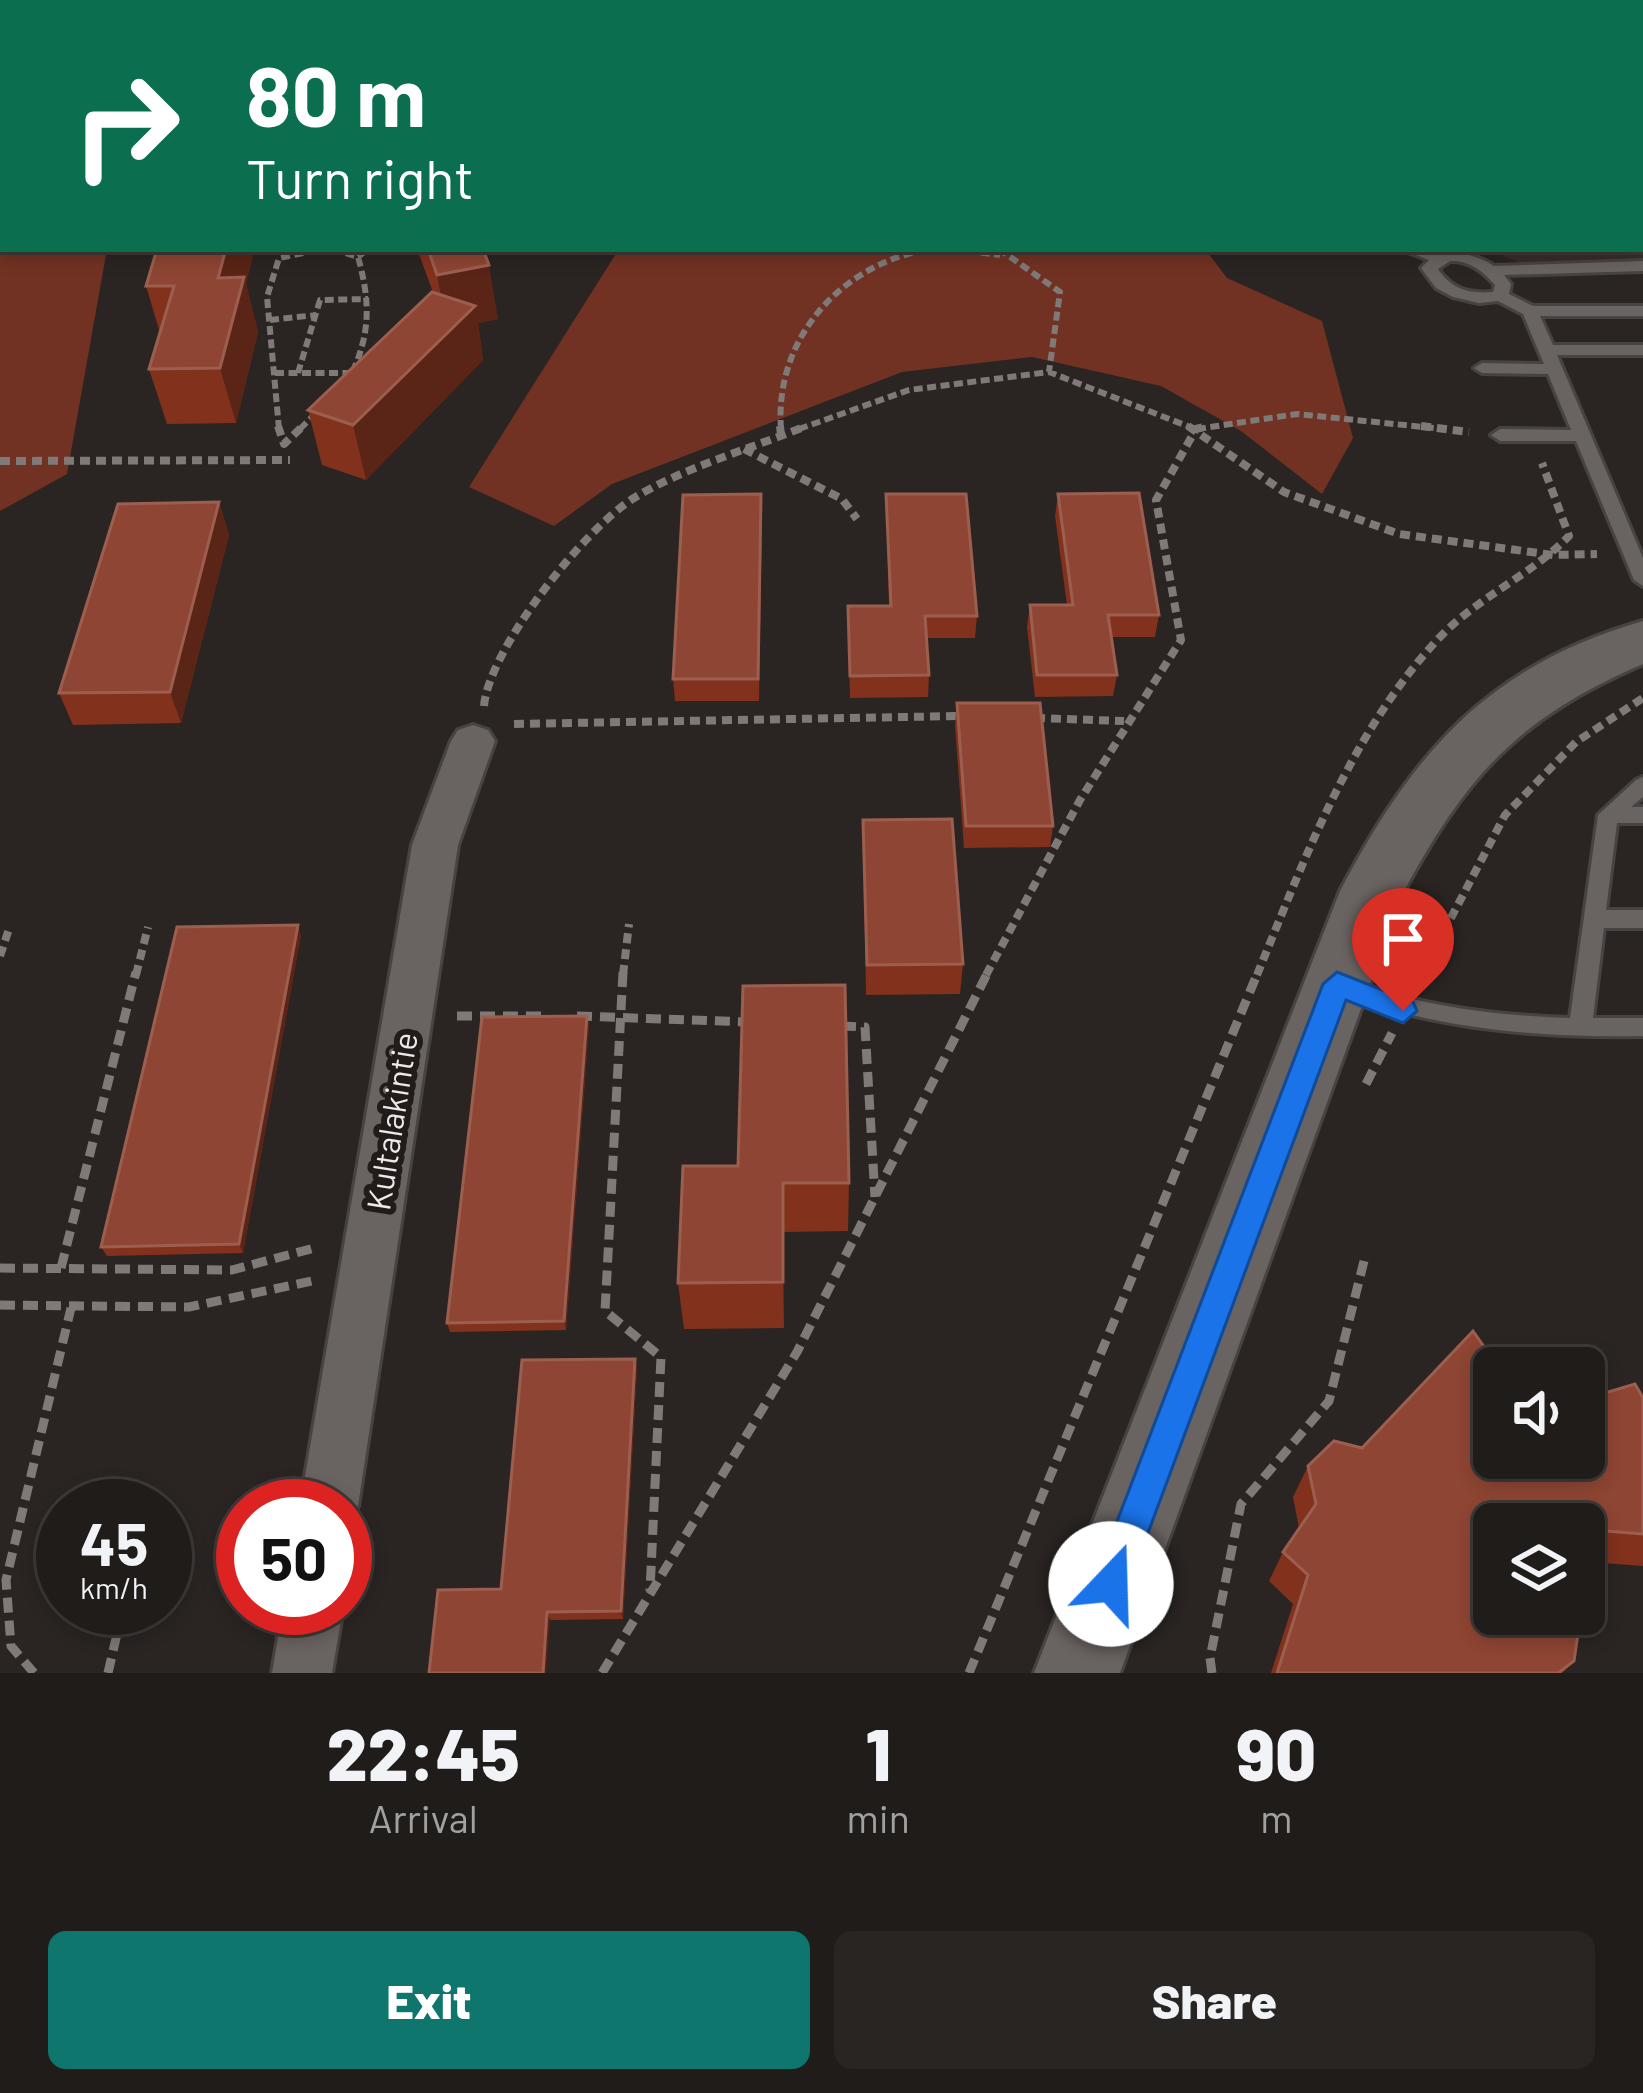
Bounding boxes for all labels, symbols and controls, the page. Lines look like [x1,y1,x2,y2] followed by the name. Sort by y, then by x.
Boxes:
[246,43,426,144] text: 80 m
[48,48,204,204] icon: right
[246,145,474,210] text: Turn right
[1352,888,1454,1011] pin
[1370,906,1436,972] icon: arrive
[357,1029,425,1213] street label: Kultalakintie
[1473,1347,1605,1635] map controls
[1473,1347,1605,1479] button: sound
[216,1479,372,1635] speed limit sign: 50
[1473,1503,1605,1635] button: layers
[80,1506,148,1578] text: 45
[1048,1521,1174,1647] position arrow
[80,1569,148,1605] text: km/h
[327,1709,520,1795] text: 22:45
[865,1709,891,1795] text: 1
[1237,1709,1316,1795] text: 90
[369,1794,478,1841] text: Arrival
[847,1794,910,1841] text: min
[1260,1794,1293,1841] text: m
[48,1931,810,2069] button: Exit
[834,1931,1595,2069] button: Share

